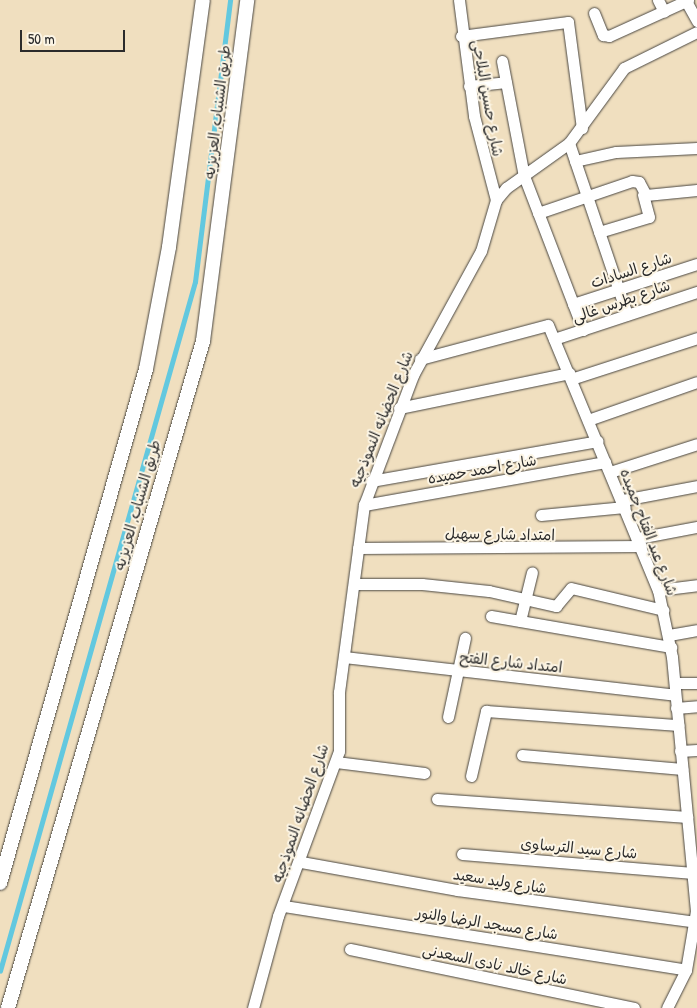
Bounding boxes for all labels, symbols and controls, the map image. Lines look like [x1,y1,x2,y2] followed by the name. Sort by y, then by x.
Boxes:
[22,20,128,52] scale bar
[28,28,55,49] text: 50 m
[469,38,507,158] street label: شارع حسين البلاحى
[200,44,234,180] street label: طريق الشنباب, العزيزيه
[588,248,674,292] street label: شارع السادات
[569,276,673,326] street label: شارع بطرس غالى
[345,348,417,490] street label: شارع الحضانه النموذجيه
[110,438,164,572] street label: طريق الشنباب, العزيزيه
[426,451,538,487] street label: شارع احمد حميده
[616,466,682,598] street label: شارع عبد الفتاح حميده
[445,524,555,544] street label: امتداد شارع سهيل
[459,648,563,676] street label: امتداد شارع الفتح
[268,741,332,885] street label: شارع الحضانه النموذجيه
[520,834,638,862] street label: شارع سيد الترساوى
[452,865,548,897] street label: شارع وليد سعيد
[415,903,559,943] street label: شارع مسجد الرضا والنور
[421,940,569,988] street label: شارع خالد نادى السعدنى

